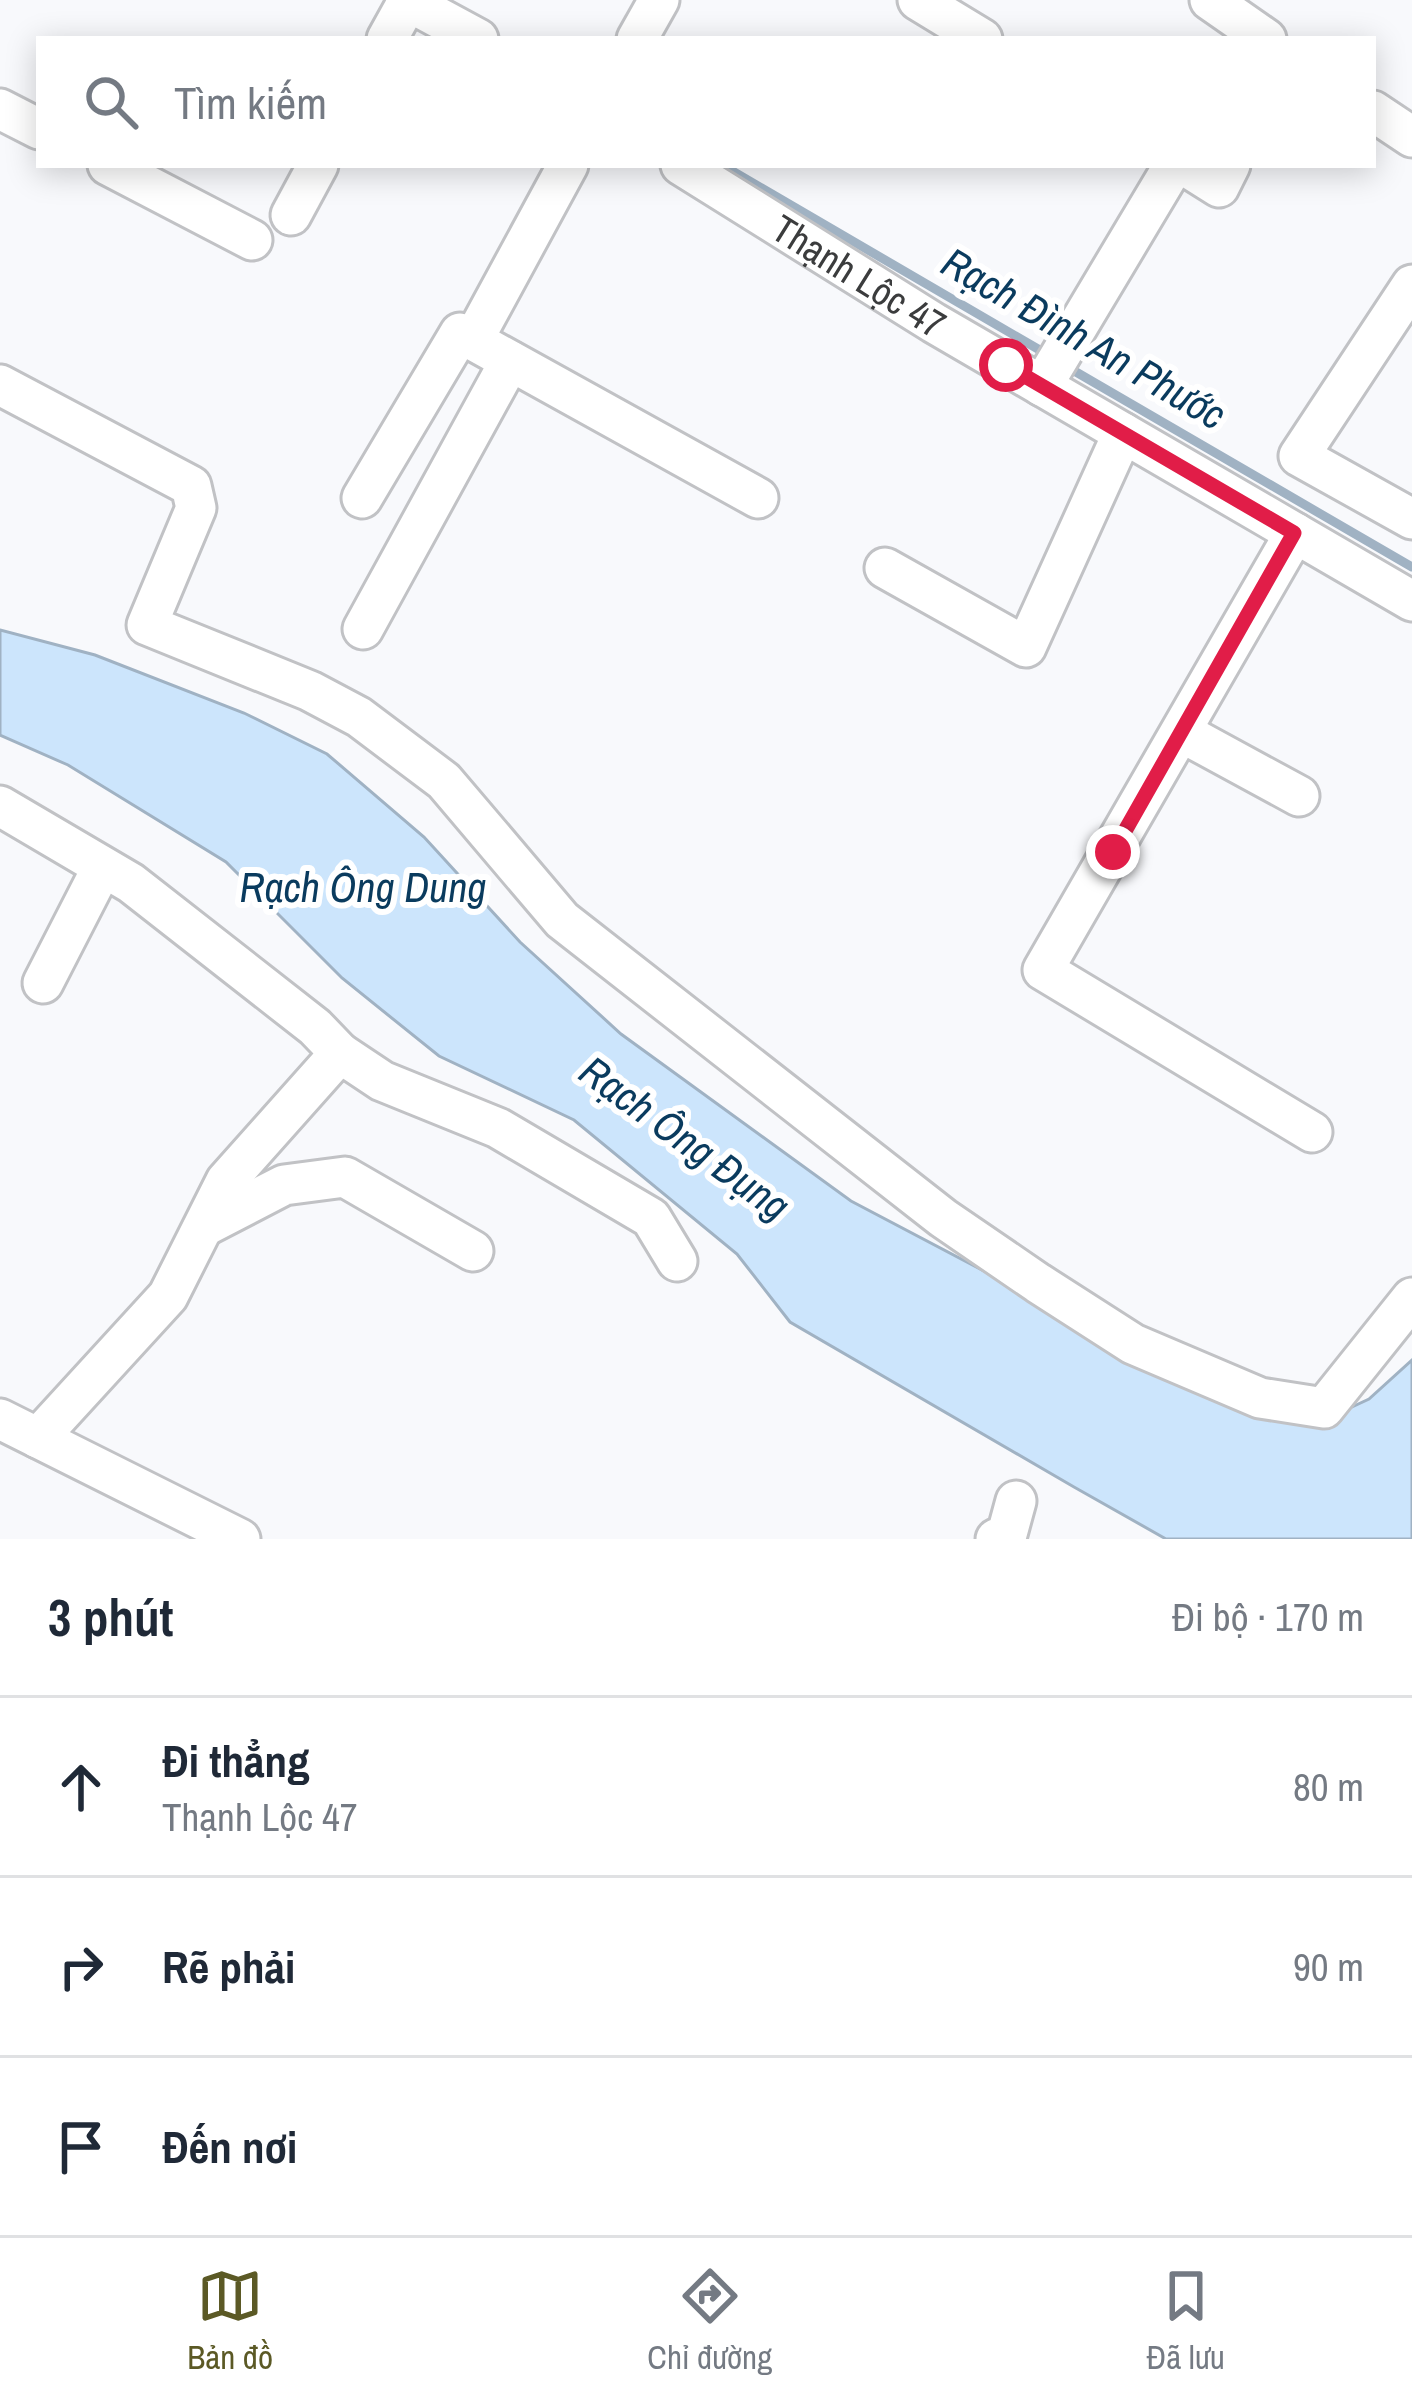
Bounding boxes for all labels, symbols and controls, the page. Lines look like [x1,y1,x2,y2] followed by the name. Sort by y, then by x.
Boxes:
[36,36,1376,168] search box
[78,69,144,135] icon: search
[174,72,327,133] text: Tìm kiếm
[762,202,955,350] street label: Thạnh Lộc 47
[932,234,1236,442] water label: Rạch Đình An Phước
[979,338,1033,392] route start
[1086,825,1140,879] route end
[240,859,486,915] water label: Rạch Ông Dung
[569,1043,801,1233] water label: Rạch Ông Đụng
[48,1583,173,1652] text: 3 phút
[1172,1591,1364,1643] text: Đi bộ · 170 m
[162,1730,310,1791] text: Đi thẳng
[48,1754,114,1820] icon: ahead
[1293,1761,1364,1813] text: 80 m
[162,1791,358,1843] text: Thạnh Lộc 47
[48,1934,114,2000] icon: right
[162,1936,295,1997] text: Rẽ phải
[1293,1941,1364,1993] text: 90 m
[48,2114,114,2180] icon: arrive
[162,2116,297,2177] text: Đến nơi
[187,2263,273,2379] tab: Bản đồ
[647,2263,772,2379] tab: Chỉ đường
[1147,2263,1225,2379] tab: Đã lưu

